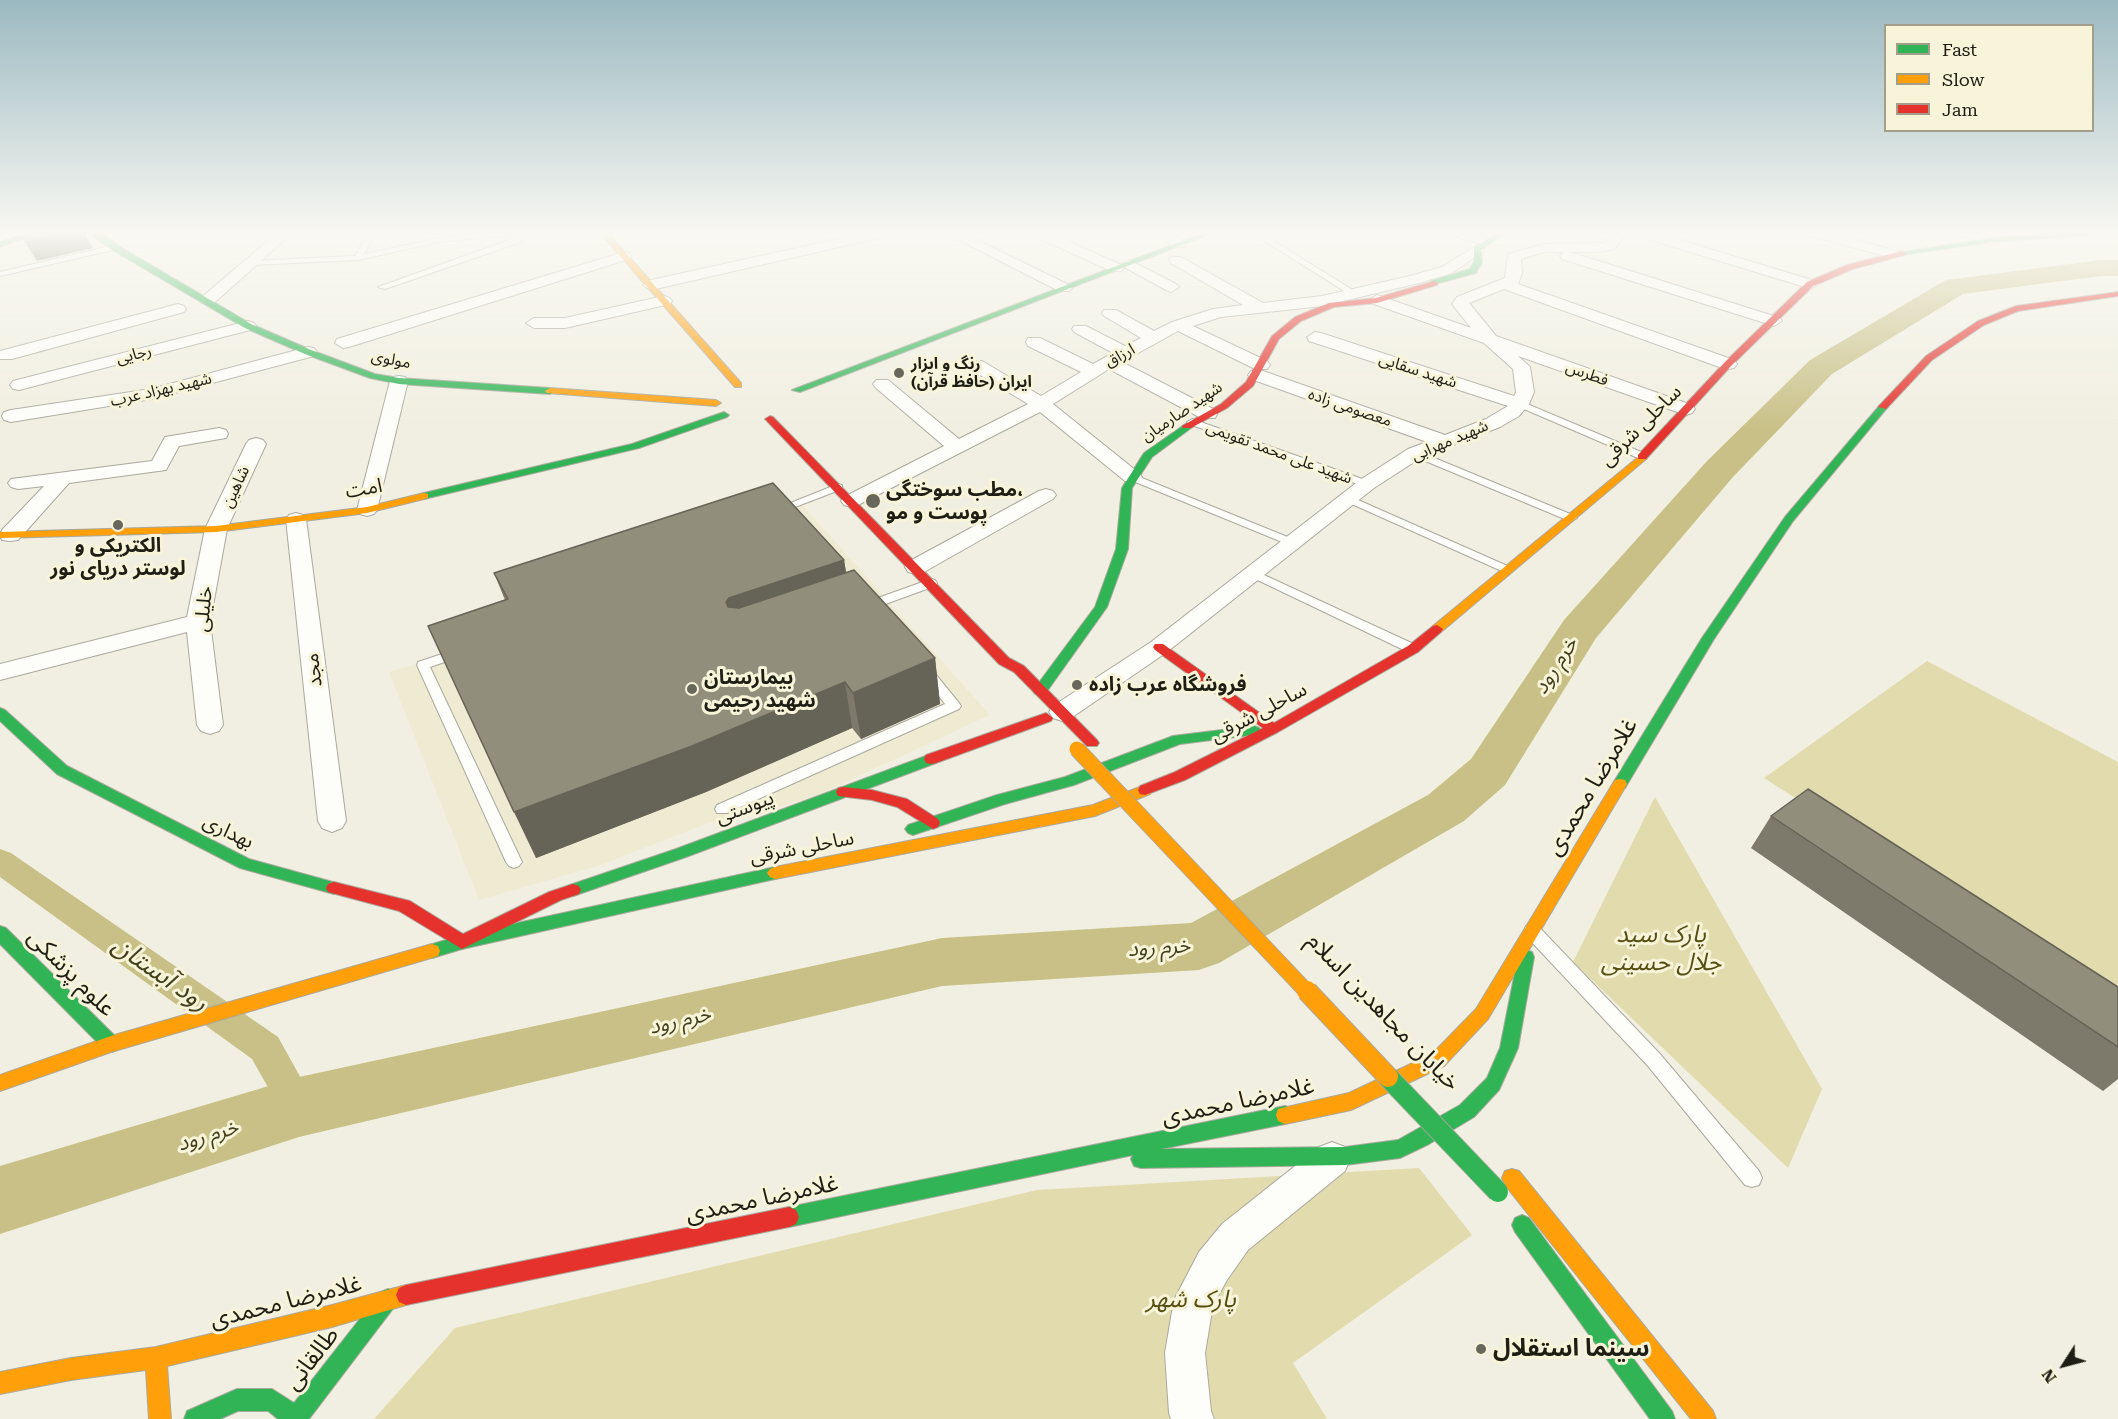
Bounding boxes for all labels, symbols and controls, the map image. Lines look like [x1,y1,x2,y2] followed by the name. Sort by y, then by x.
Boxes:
[1884,24,2094,132] legend
[1942,39,1977,60] text: Fast
[1942,69,1984,90] text: Slow
[1942,99,1978,120] text: Jam
[1102,340,1138,372] street label: ارزاق
[114,341,154,369] street label: رجایی
[370,347,412,373] street label: مولوی
[1377,349,1459,393] street label: شهید سقایی
[911,354,1032,392] place label: رنگ و ابزار ایران (حافظ قرآن)
[1563,358,1611,390] street label: فطرس
[892,366,906,380] marker: رنگ و ابزار ایران (حافظ قرآن)
[109,369,213,411] street label: شهید بهزاد عرب
[1138,378,1226,446] street label: شهید صارمیان
[1595,380,1687,472] street label: ساحلی شرقی
[1306,385,1394,431] street label: معصومی زاده
[1409,416,1491,466] street label: شهید مهرابی
[1203,418,1355,488] street label: شهید علی محمد تقویمی
[218,463,254,511] street label: شاهین
[344,474,384,504] street label: امت
[886,478,1024,525] place label: مطب سوختگی، پوست و مو
[864,492,882,510] marker: مطب سوختگی، پوست و مو
[111,518,125,532] marker: الکتریکی و لوستر دریای نور
[50,534,186,581] place label: الکتریکی و لوستر دریای نور
[190,585,218,633] street label: خلیلی
[1528,633,1584,699] water label: خرم رود
[300,652,328,688] street label: مجد
[704,666,816,713] place label: بیمارستان شهید رحیمی
[1089,673,1247,697] place label: فروشگاه عرب زاده
[1070,678,1084,692] marker: فروشگاه عرب زاده
[1207,678,1311,748] street label: ساحلی شرقی
[685,682,699,696] marker: بیمارستان شهید رحیمی
[1540,713,1644,861] street label: غلامرضا محمدی
[712,786,778,830] street label: پیوستی
[199,809,257,855] street label: بهداری
[748,826,856,870] street label: ساحلی شرقی
[1601,921,1721,977] park label: پارک سید جلال حسینی
[21,923,121,1023] street label: علوم پزشکی
[1300,927,1466,1097] street label: خیابان مجاهدین اسلام
[106,930,214,1018] water label: رود آبستان
[1127,933,1191,963] water label: خرم رود
[647,1002,713,1040] water label: خرم رود
[1159,1072,1317,1132] street label: غلامرضا محمدی
[174,1115,242,1157] water label: خرم رود
[683,1169,841,1229] street label: غلامرضا محمدی
[207,1269,365,1335] street label: غلامرضا محمدی
[1146,1286,1236,1314] park label: پارک شهر
[278,1322,346,1396] street label: طالقانی
[1493,1335,1650,1363] place label: سینما استقلال
[2034,1335,2094,1395] north arrow
[1474,1342,1488,1356] marker: سینما استقلال
[2038,1365,2060,1386] text: N

